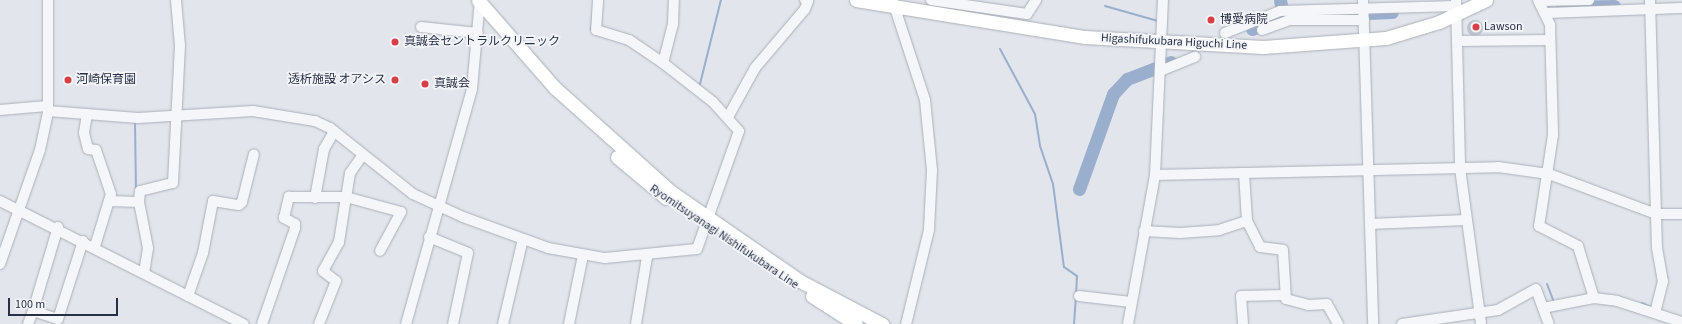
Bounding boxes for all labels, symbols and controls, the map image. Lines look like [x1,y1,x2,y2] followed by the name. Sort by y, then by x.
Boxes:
[1220,13,1268,27] place label: 博愛病院
[1205,14,1217,26] marker: 博愛病院
[1484,20,1523,34] place label: Lawson
[1471,22,1481,32] marker: Lawson
[1101,31,1247,53] street label: Higashifukubara Higuchi Line
[404,35,560,49] place label: 真誠会セントラルクリニック
[389,36,401,48] marker: 真誠会セントラルクリニック
[76,73,136,87] place label: 河崎保育園
[288,73,386,87] place label: 透析施設 オアシス
[389,74,401,86] marker: 透析施設 オアシス
[63,75,73,85] marker: 河崎保育園
[434,77,470,91] place label: 真誠会
[419,78,431,90] marker: 真誠会
[647,182,801,292] street label: Ryomitsuyanagi Nishifukubara Line
[10,290,120,316] scale bar
[15,296,45,313] text: 100 m

